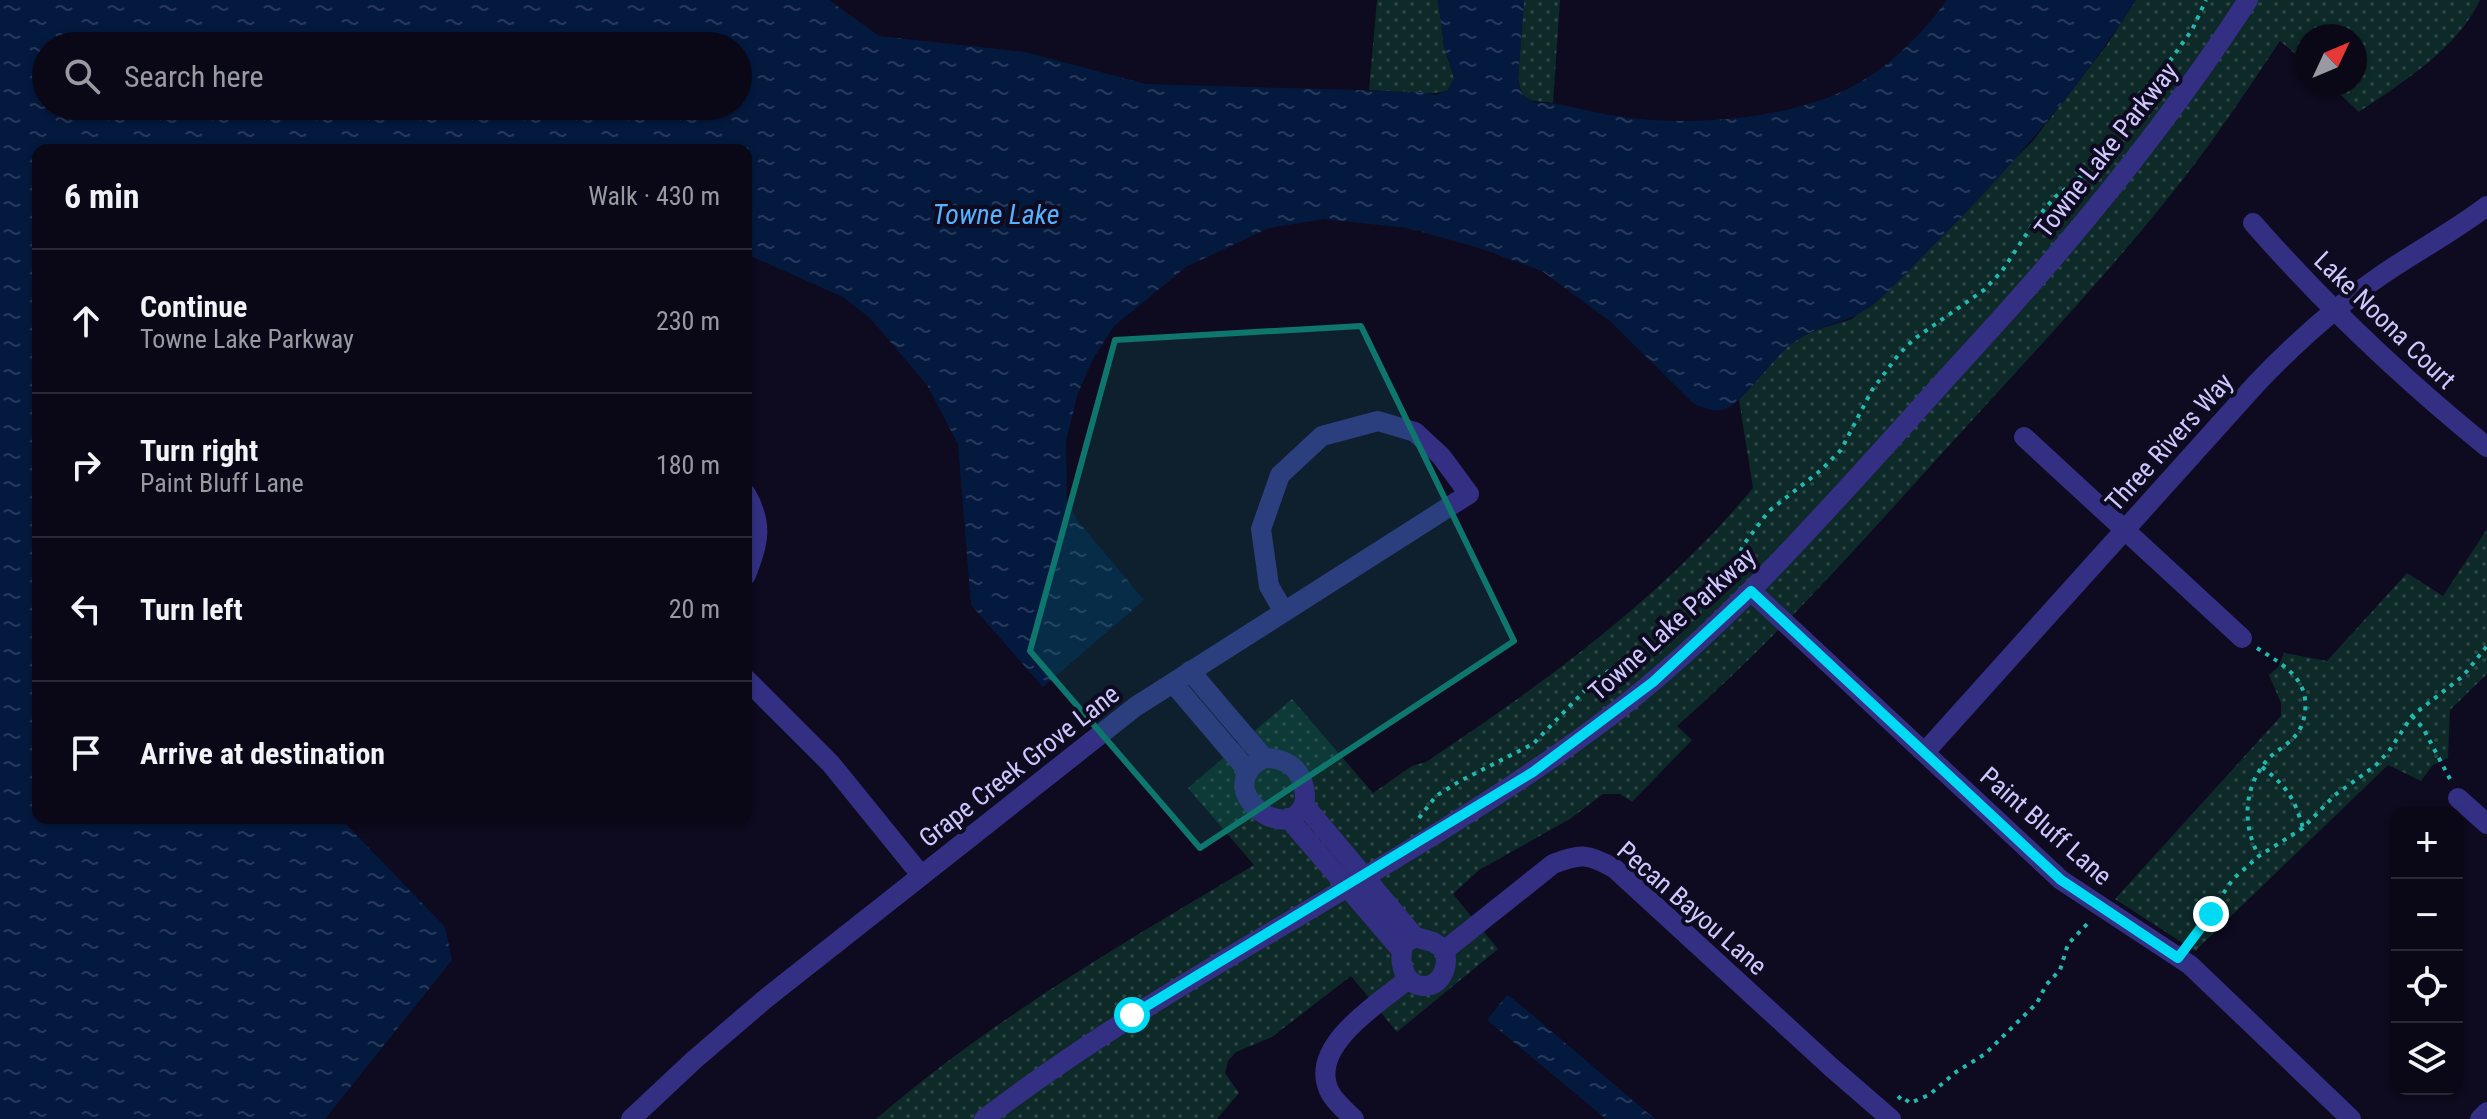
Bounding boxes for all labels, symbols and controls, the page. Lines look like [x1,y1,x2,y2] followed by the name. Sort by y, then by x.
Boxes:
[2295,24,2367,96] north arrow
[32,32,752,120] search box
[60,54,104,98] icon: search
[2028,56,2184,243] street label: Towne Lake Parkway
[124,59,264,94] text: Search here
[64,176,140,216] text: 6 min
[588,181,720,211] text: Walk · 430 m
[933,198,1059,231] water label: Towne Lake
[2308,245,2462,395] street label: Lake Noona Court
[140,289,247,324] text: Continue
[64,299,108,343] icon: ahead
[656,306,720,336] text: 230 m
[140,324,354,354] text: Towne Lake Parkway
[2099,367,2239,517] street label: Three Rivers Way
[140,433,258,468] text: Turn right
[64,443,108,487] icon: right
[656,450,720,480] text: 180 m
[140,468,304,498] text: Paint Bluff Lane
[1583,541,1762,707] street label: Towne Lake Parkway
[64,587,108,631] icon: left
[140,592,243,627] text: Turn left
[669,594,720,624] text: 20 m
[913,679,1125,853] street label: Grape Creek Grove Lane
[64,731,108,775] icon: arrive
[140,736,385,771] text: Arrive at destination
[1974,761,2118,891] street label: Paint Bluff Lane
[2391,807,2463,1095] map controls
[2391,807,2463,879] button: +
[1611,835,1773,981] street label: Pecan Bayou Lane
[2391,879,2463,951] button: −
[2193,896,2229,932] route end
[2391,951,2463,1023] button: locate
[1114,997,1150,1033] route start
[2391,1023,2463,1095] button: layers

